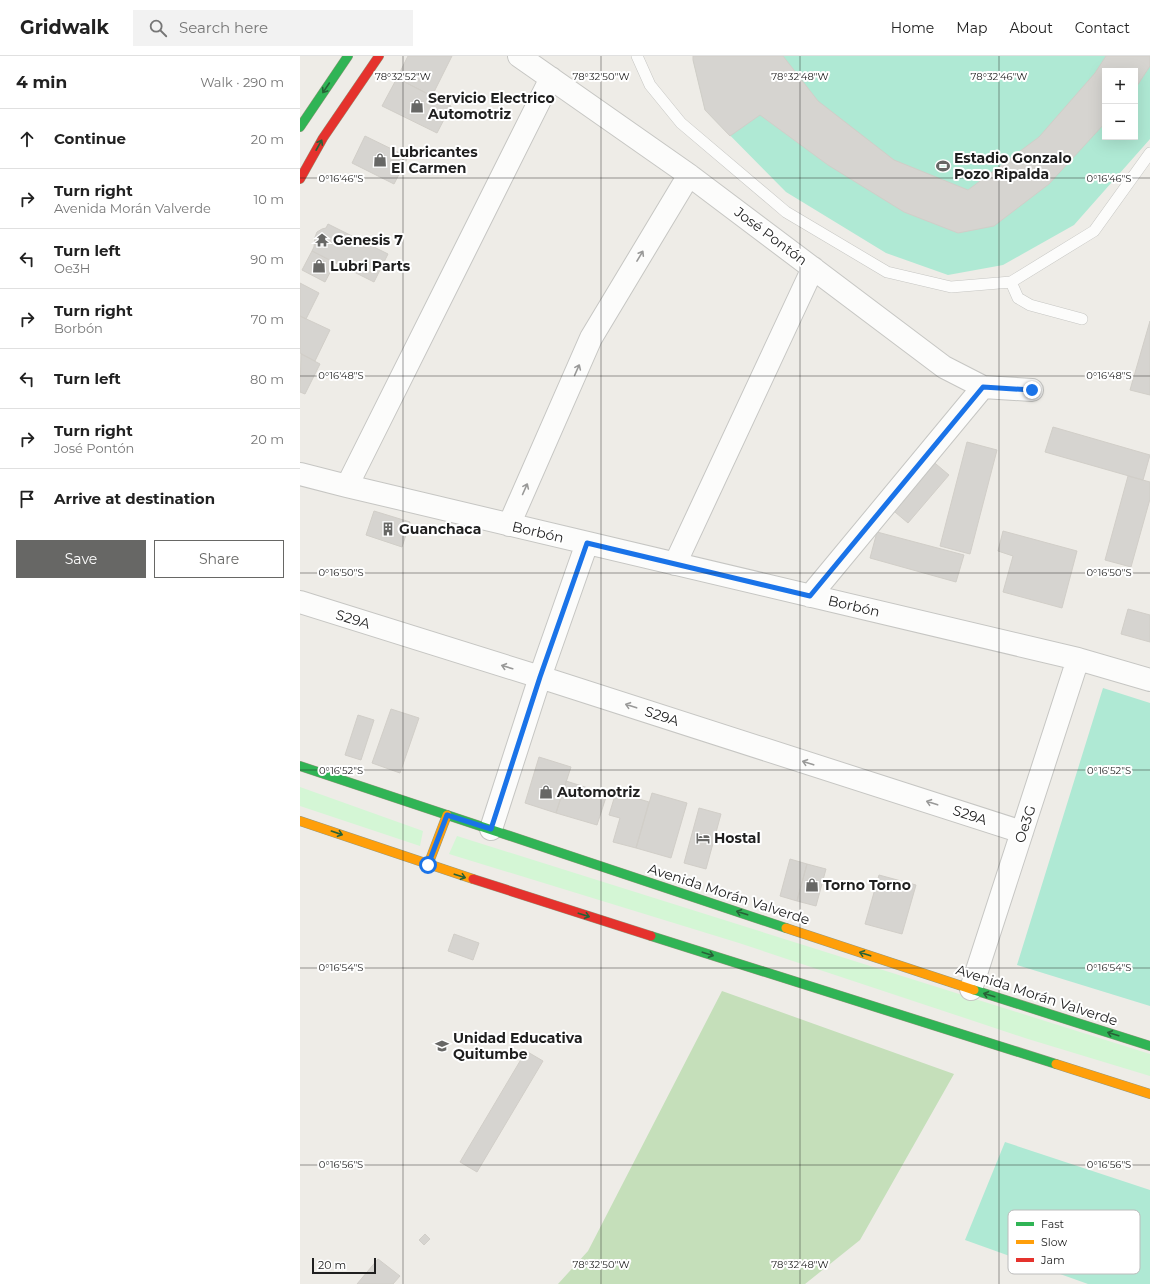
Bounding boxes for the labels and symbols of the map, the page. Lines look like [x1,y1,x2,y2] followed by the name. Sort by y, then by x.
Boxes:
[375,70,431,83] text: 78°32'52"W
[573,70,630,83] text: 78°32'50"W
[771,70,829,83] text: 78°32'48"W
[971,70,1027,83] text: 78°32'46"W
[322,82,330,93] one-way arrow
[427,89,555,123] place label: Servicio Electrico Automotriz
[409,98,425,114] shop icon: Servicio Electrico Automotriz
[316,139,323,151] one-way arrow
[391,143,478,177] place label: Lubricantes El Carmen
[954,149,1072,183] place label: Estadio Gonzalo Pozo Ripalda
[372,152,388,168] shop icon: Lubricantes El Carmen
[935,158,951,174] sports icon: Estadio Gonzalo Pozo Ripalda
[319,172,364,185] text: 0°16'46"S
[1087,172,1132,185] text: 0°16'46"S
[730,202,811,269] street label: José Pontón
[333,231,403,249] place label: Genesis 7
[314,232,330,248] temple icon: Genesis 7
[636,250,644,262] one-way arrow
[330,257,411,275] place label: Lubri Parts
[311,258,327,274] shop icon: Lubri Parts
[573,364,581,376] one-way arrow
[318,369,364,382] text: 0°16'48"S
[1086,369,1132,382] text: 0°16'48"S
[1023,381,1041,399] route end
[522,483,529,495] one-way arrow
[510,517,566,547] street label: Borbón
[399,520,481,538] place label: Guanchaca
[380,521,396,537] building icon: Guanchaca
[318,566,364,579] text: 0°16'50"S
[1086,566,1132,579] text: 0°16'50"S
[826,591,882,621] street label: Borbón
[334,605,373,633] street label: S29A
[501,663,514,670] one-way arrow
[625,702,638,709] one-way arrow
[643,702,682,730] street label: S29A
[802,759,815,766] one-way arrow
[319,764,363,777] text: 0°16'52"S
[1087,764,1131,777] text: 0°16'52"S
[556,783,640,801] place label: Automotriz
[538,784,554,800] shop icon: Automotriz
[925,799,938,806] one-way arrow
[951,801,990,829] street label: S29A
[1010,803,1040,845] street label: Oe3G
[714,829,761,847] place label: Hostal
[330,830,342,838] one-way arrow
[695,830,711,846] hotel icon: Hostal
[419,856,437,874] route start
[646,859,812,929] street label: Avenida Morán Valverde
[453,872,465,880] one-way arrow
[823,876,911,894] place label: Torno Torno
[804,877,820,893] shop icon: Torno Torno
[736,909,749,916] one-way arrow
[577,912,590,919] one-way arrow
[859,950,872,957] one-way arrow
[701,951,714,958] one-way arrow
[954,960,1120,1030] street label: Avenida Morán Valverde
[319,961,363,974] text: 0°16'54"S
[1087,961,1131,974] text: 0°16'54"S
[982,991,995,998] one-way arrow
[453,1029,583,1063] place label: Unidad Educativa Quitumbe
[1106,1030,1119,1037] one-way arrow
[434,1038,450,1054] school or university icon: Unidad Educativa Quitumbe
[319,1158,363,1171] text: 0°16'56"S
[1087,1158,1131,1171] text: 0°16'56"S
[1008,1210,1140,1274] legend
[1041,1217,1065,1231] text: Fast
[1041,1235,1067,1249] text: Slow
[1040,1253,1065,1267] text: Jam
[312,1256,376,1275] scale bar
[573,1258,630,1271] text: 78°32'50"W
[771,1258,829,1271] text: 78°32'48"W

